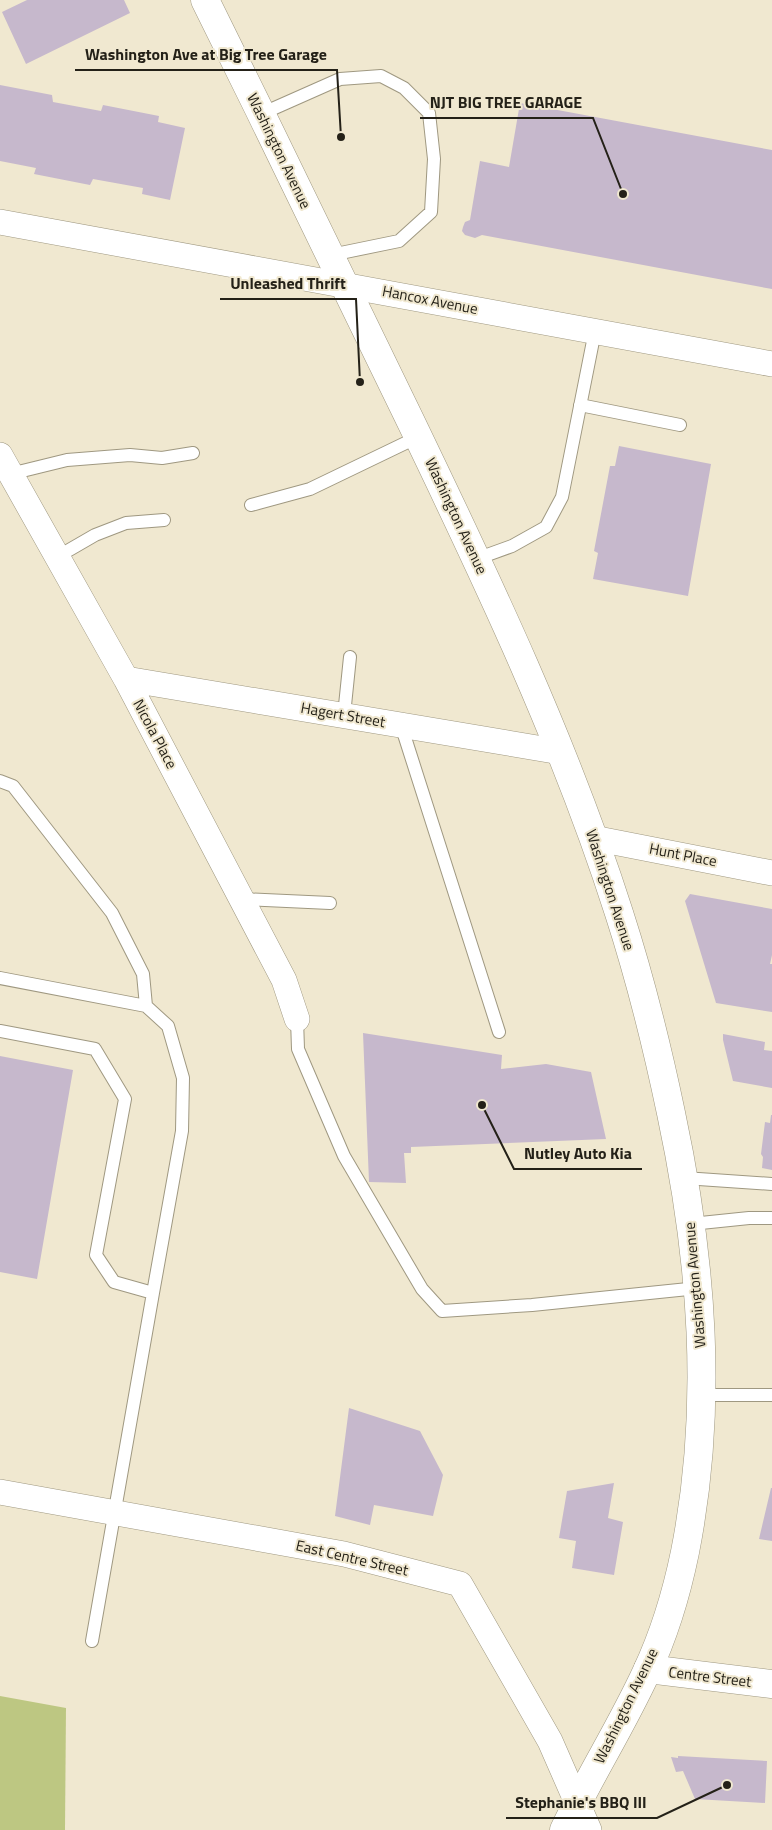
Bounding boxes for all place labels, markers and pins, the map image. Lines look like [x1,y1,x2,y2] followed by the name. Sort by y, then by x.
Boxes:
[75,39,337,70] callout: Washington Ave at Big Tree Garage
[420,87,593,118] callout: NJT BIG TREE GARAGE
[220,268,356,299] callout: Unleashed Thrift
[514,1138,642,1169] callout: Nutley Auto Kia
[506,1787,657,1818] callout: Stephanie's BBQ III

